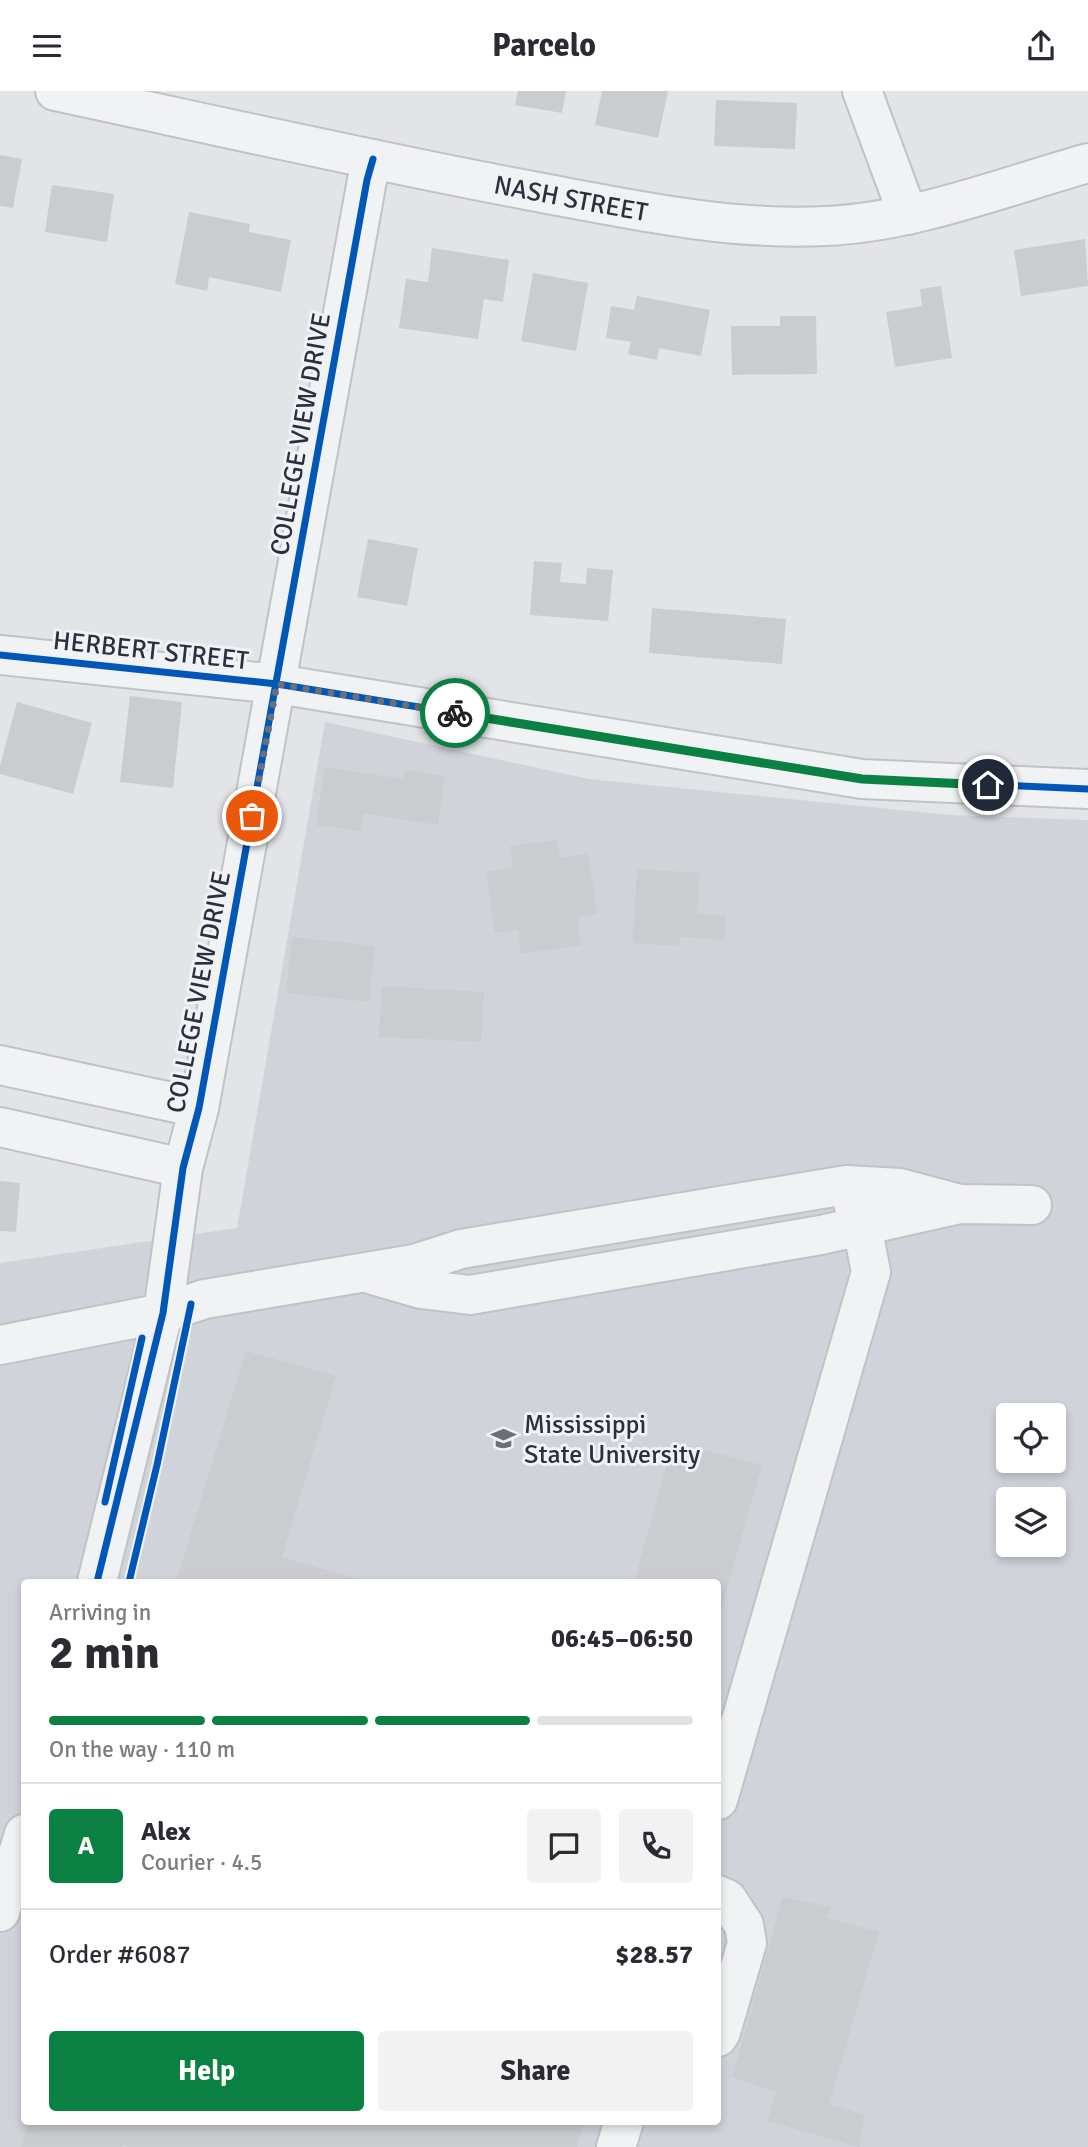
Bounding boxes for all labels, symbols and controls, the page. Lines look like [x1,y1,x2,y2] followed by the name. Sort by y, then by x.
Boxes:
[492,26,596,65] text: Parcelo
[28,27,66,65] icon: menu
[1022,27,1060,65] icon: share
[491,169,650,229] street label: NASH STREET
[264,310,338,558] street label: COLLEGE VIEW DRIVE
[52,625,250,677] street label: HERBERT STREET
[420,678,490,748] courier
[436,694,474,732] icon: bike
[958,755,1018,815] pin
[969,766,1007,804] icon: home
[222,786,282,846] pin
[233,797,271,835] icon: bag
[160,869,238,1116] street label: COLLEGE VIEW DRIVE
[996,1403,1066,1557] map controls
[996,1403,1066,1473] button: locate
[524,1409,700,1471] place label: Mississippi State University
[490,1425,518,1453] school or university icon: Mississippi State University
[996,1487,1066,1557] button: layers
[49,1598,151,1627] text: Arriving in
[551,1623,693,1655] text: 06:45–06:50
[49,1625,160,1681] text: 2 min
[49,1735,235,1764] text: On the way · 110 m
[527,1809,601,1883] button: chat
[619,1809,693,1883] button: phone
[141,1816,191,1848] text: Alex
[78,1830,94,1862] text: A
[141,1848,262,1877] text: Courier · 4.5
[49,1939,190,1971] text: Order #6087
[615,1939,693,1971] text: $28.57
[49,2031,364,2111] button: Help
[378,2031,693,2111] button: Share

